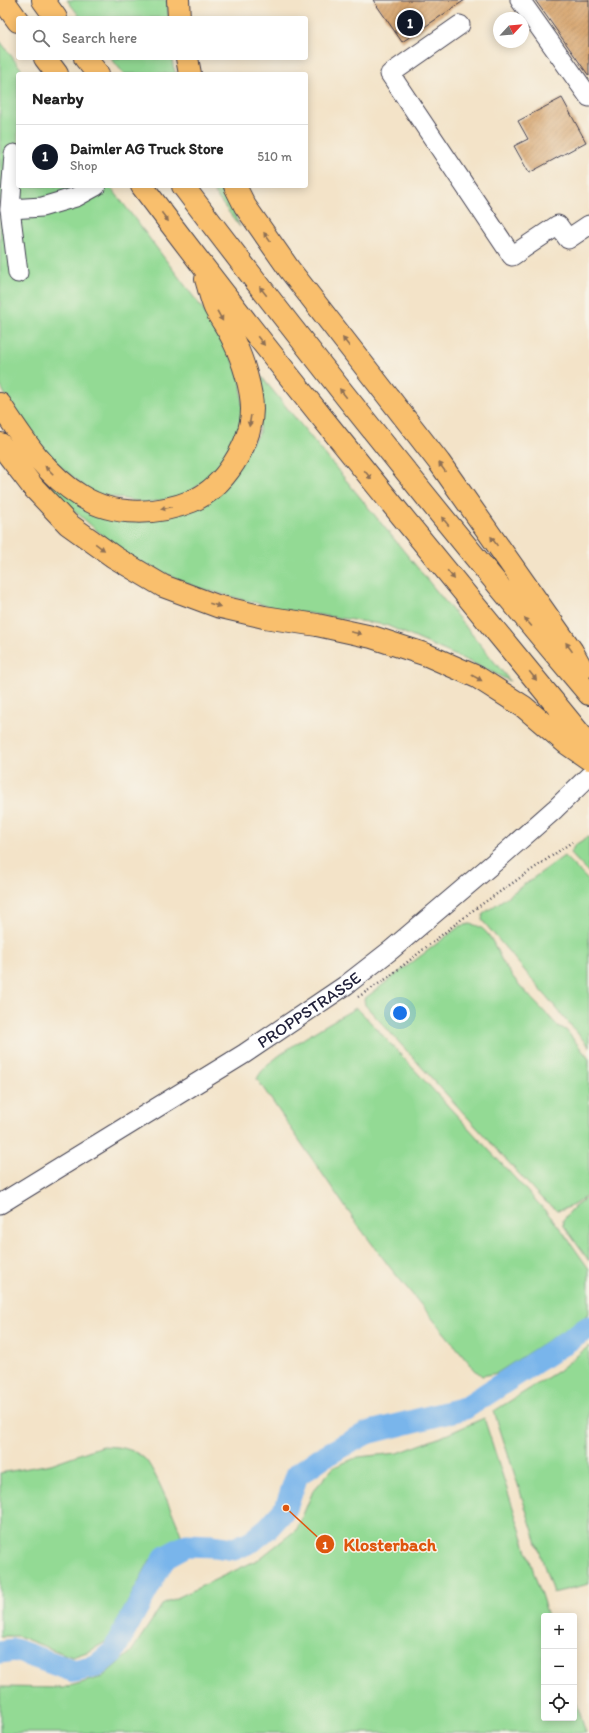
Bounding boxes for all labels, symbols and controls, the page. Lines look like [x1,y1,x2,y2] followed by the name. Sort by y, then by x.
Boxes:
[397,8,423,38] pin: 1
[493,12,529,48] north arrow
[16,16,308,60] search box
[30,27,52,49] icon: search
[62,29,137,47] text: Search here
[32,88,84,108] text: Nearby
[70,140,223,158] text: Daimler AG Truck Store
[42,149,48,164] text: 1
[257,149,292,164] text: 510 m
[70,158,97,173] text: Shop
[161,212,169,223] one-way arrow
[263,232,271,243] one-way arrow
[259,285,268,296] one-way arrow
[217,310,223,322] one-way arrow
[257,335,266,346] one-way arrow
[341,336,350,347] one-way arrow
[339,388,347,399] one-way arrow
[247,415,253,427] one-way arrow
[438,462,446,472] one-way arrow
[44,465,54,475] one-way arrow
[364,469,373,480] one-way arrow
[160,506,172,512] one-way arrow
[441,516,450,526] one-way arrow
[490,535,498,546] one-way arrow
[94,543,105,551] one-way arrow
[446,570,455,581] one-way arrow
[210,602,222,608] one-way arrow
[523,616,532,627] one-way arrow
[349,631,362,637] one-way arrow
[565,641,573,652] one-way arrow
[528,671,537,681] one-way arrow
[471,675,483,681] one-way arrow
[253,967,365,1052] street label: PROPPSTRASSE
[390,1003,410,1023] your location
[315,1529,444,1559] callout: Klosterbach
[343,1534,437,1556] text: Klosterbach
[322,1538,328,1552] text: 1
[541,1613,577,1721] map controls
[541,1613,577,1649] button: +
[541,1649,577,1685] button: −
[541,1685,577,1721] button: locate

